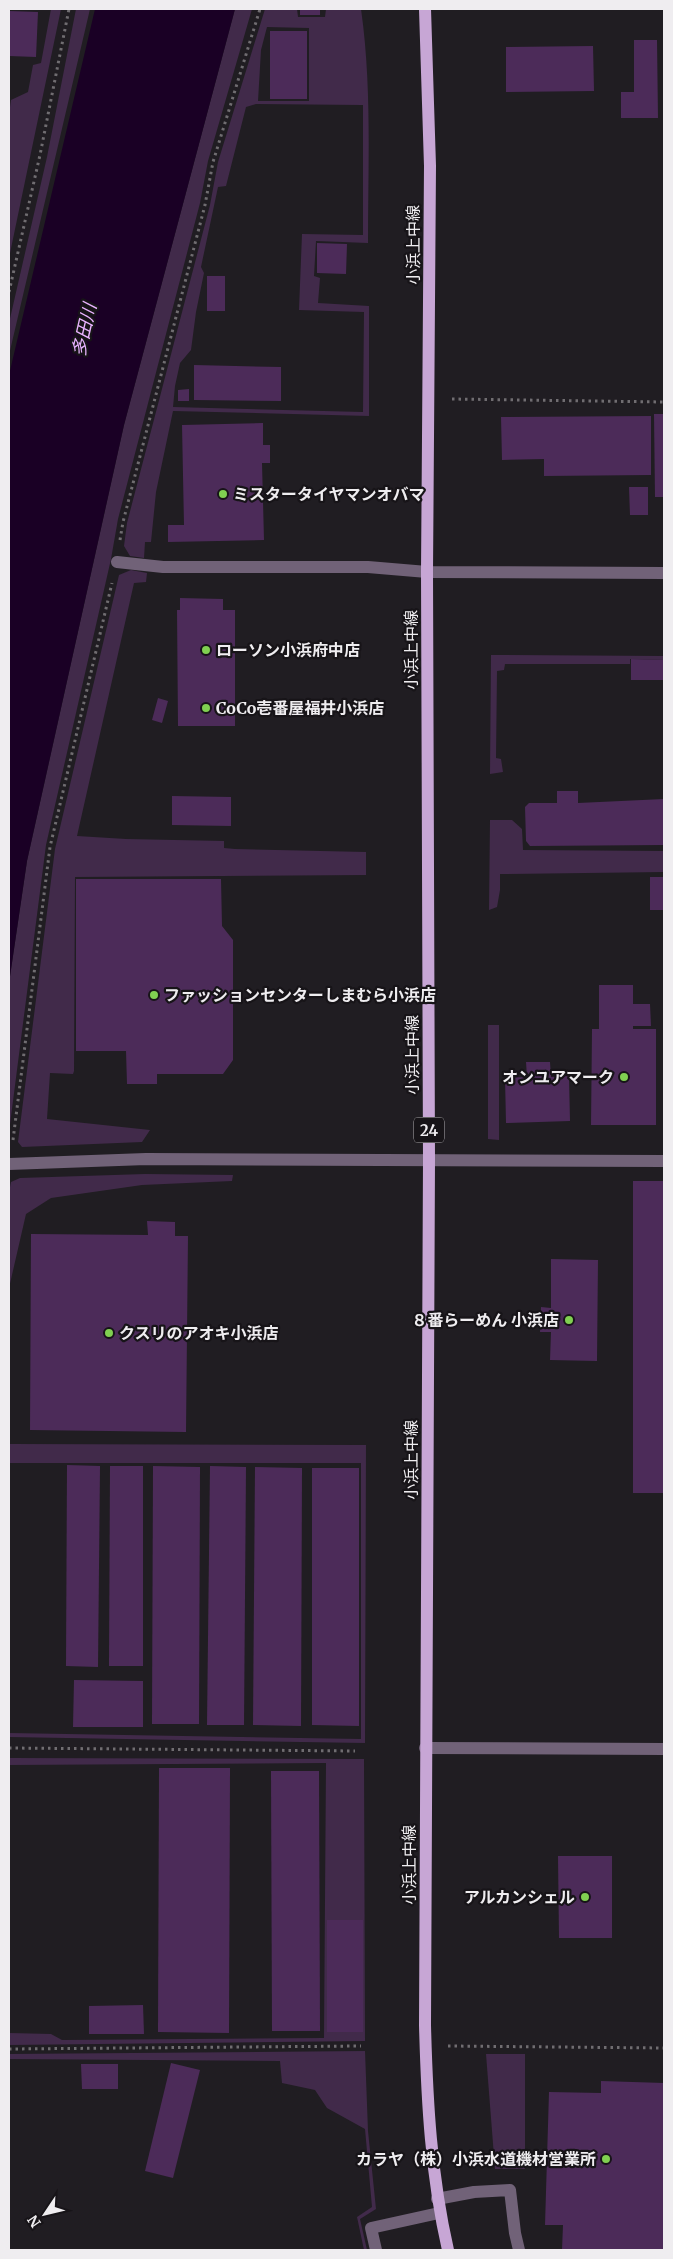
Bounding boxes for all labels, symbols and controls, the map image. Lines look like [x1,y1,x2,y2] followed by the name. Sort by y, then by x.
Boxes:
[403,205,423,285] street label: 小浜上中線
[67,299,102,359] water label: 多田川
[233,484,425,504] place label: ミスタータイヤマンオバマ
[217,488,229,500] marker: ミスタータイヤマンオバマ
[401,610,421,690] street label: 小浜上中線
[216,640,360,660] place label: ローソン小浜府中店
[200,644,212,656] marker: ローソン小浜府中店
[216,698,384,718] place label: CoCo壱番屋福井小浜店
[200,702,212,714] marker: CoCo壱番屋福井小浜店
[164,985,436,1005] place label: ファッションセンターしまむら小浜店
[148,989,160,1001] marker: ファッションセンターしまむら小浜店
[402,1015,422,1095] street label: 小浜上中線
[502,1067,614,1087] place label: オンユアマーク
[618,1071,630,1083] marker: オンユアマーク
[414,1118,444,1142] road number: 24
[411,1310,559,1330] place label: ８番らーめん 小浜店
[563,1314,575,1326] marker: ８番らーめん 小浜店
[119,1323,279,1343] place label: クスリのアオキ小浜店
[103,1327,115,1339] marker: クスリのアオキ小浜店
[401,1420,421,1500] street label: 小浜上中線
[399,1825,419,1905] street label: 小浜上中線
[464,1887,575,1907] place label: アルカンシェル
[579,1891,591,1903] marker: アルカンシェル
[356,2149,596,2169] place label: カラヤ（株）小浜水道機材営業所
[600,2153,612,2165] marker: カラヤ（株）小浜水道機材営業所
[20,2189,70,2239] north arrow
[24,2212,45,2231] text: N

